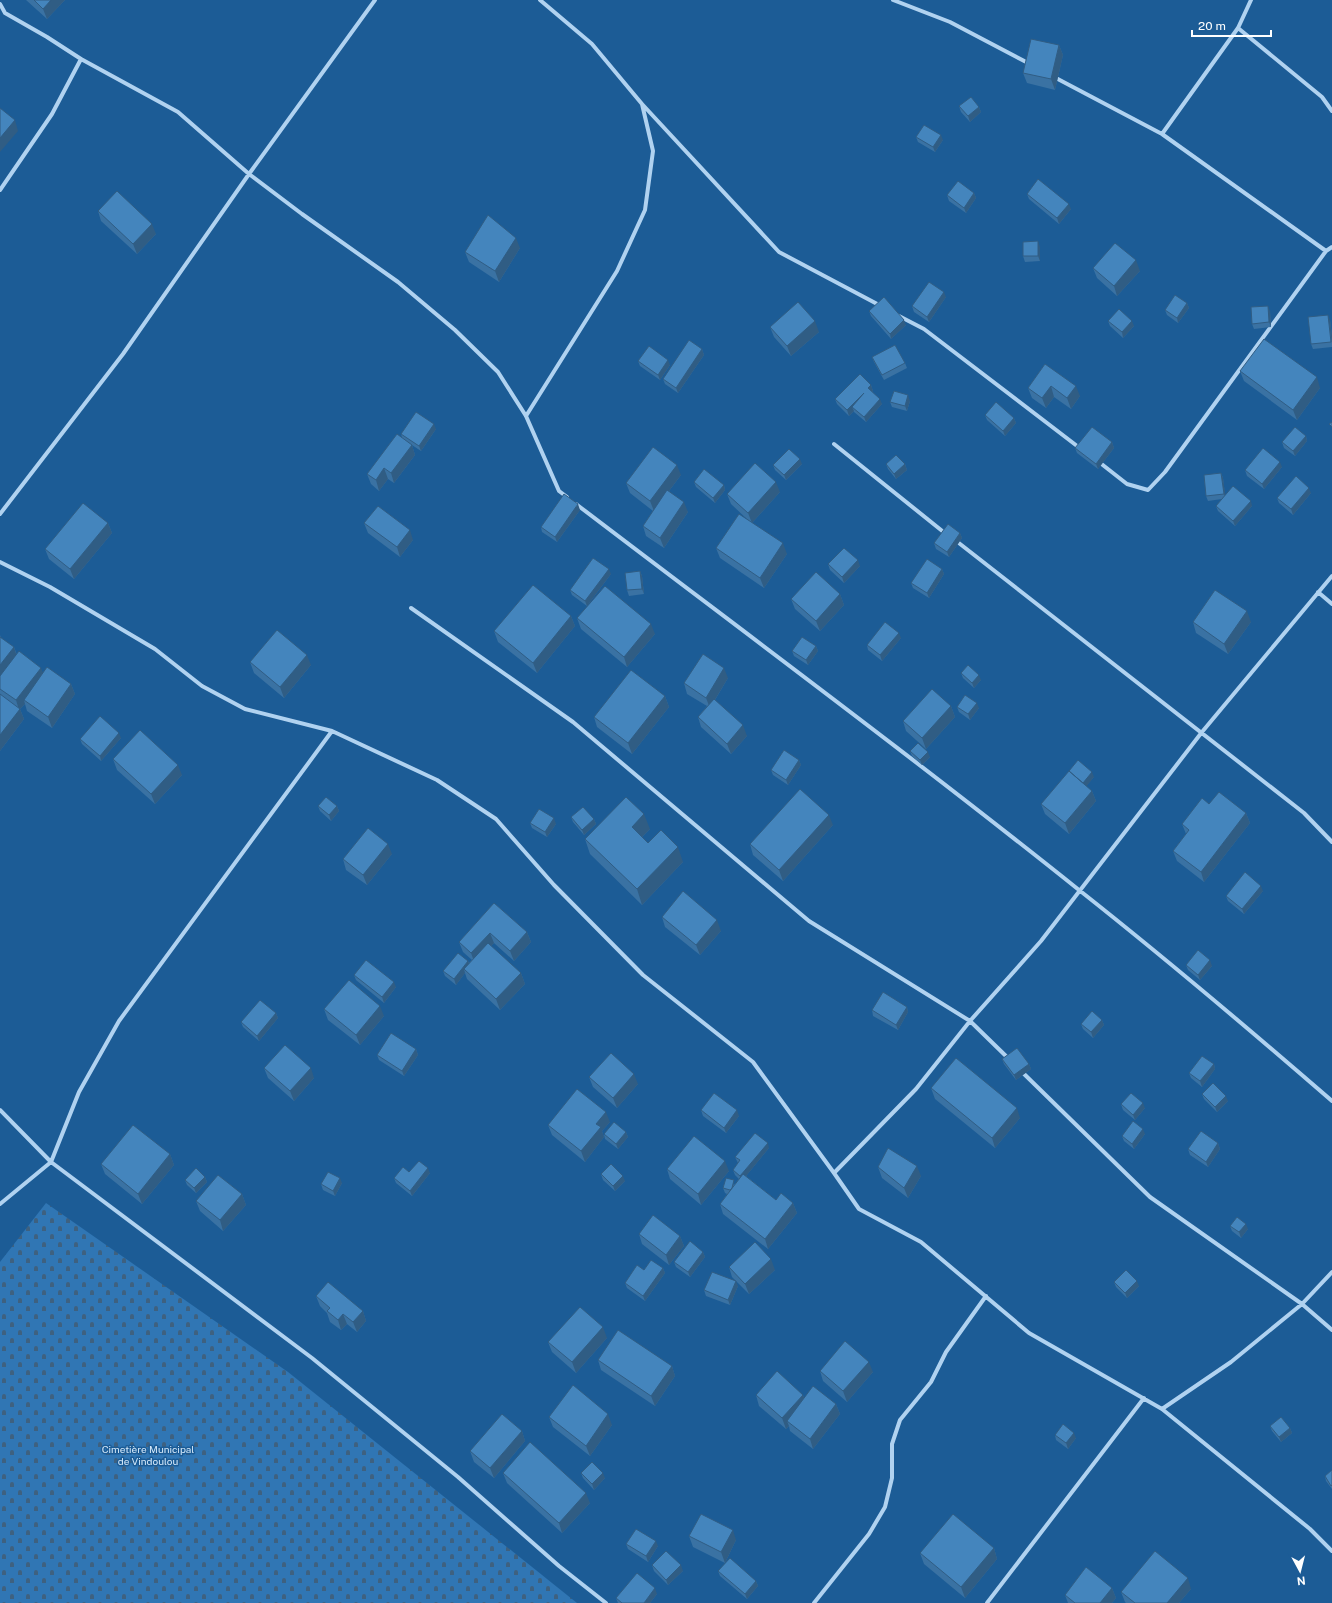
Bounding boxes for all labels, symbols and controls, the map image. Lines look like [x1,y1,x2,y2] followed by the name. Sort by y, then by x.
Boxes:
[1192,12,1271,38] scale bar
[1198,19,1226,33] text: 20 m
[102,1443,194,1467] park label: Cimetière Municipal de Vindoulou
[1280,1551,1320,1591] north arrow
[1296,1574,1306,1587] text: N

